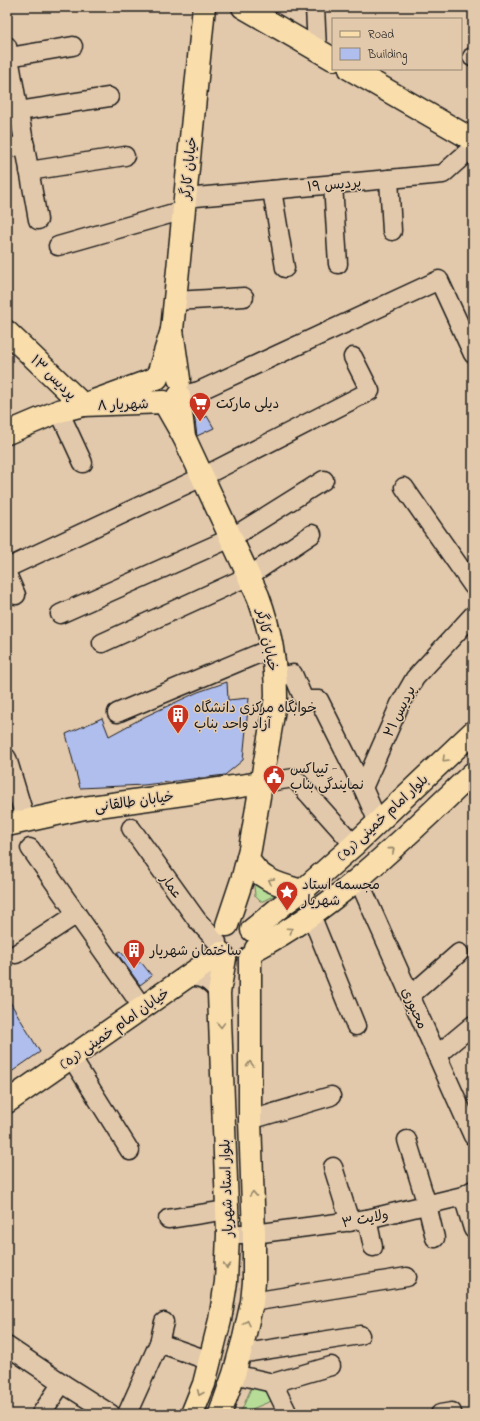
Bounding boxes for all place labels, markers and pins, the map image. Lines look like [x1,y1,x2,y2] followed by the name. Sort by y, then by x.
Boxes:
[187,390,213,423] supermarket icon: دیلی مارکت
[216,394,279,415] place label: دیلی مارکت
[194,698,317,735] place label: خوابگاه مرکزی دانشگاه آزاد واحد بناب
[165,702,191,735] building icon: خوابگاه مرکزی دانشگاه آزاد واحد بناب
[290,759,364,796] place label: تیپاکس - نمایندگی بناب
[261,763,287,796] public building icon: تیپاکس - نمایندگی بناب
[301,875,380,912] place label: مجسمه استاد شهریار
[274,879,300,912] place icon: مجسمه استاد شهریار
[121,937,147,970] building icon: ساختمان شهریار
[149,941,242,962] place label: ساختمان شهریار

